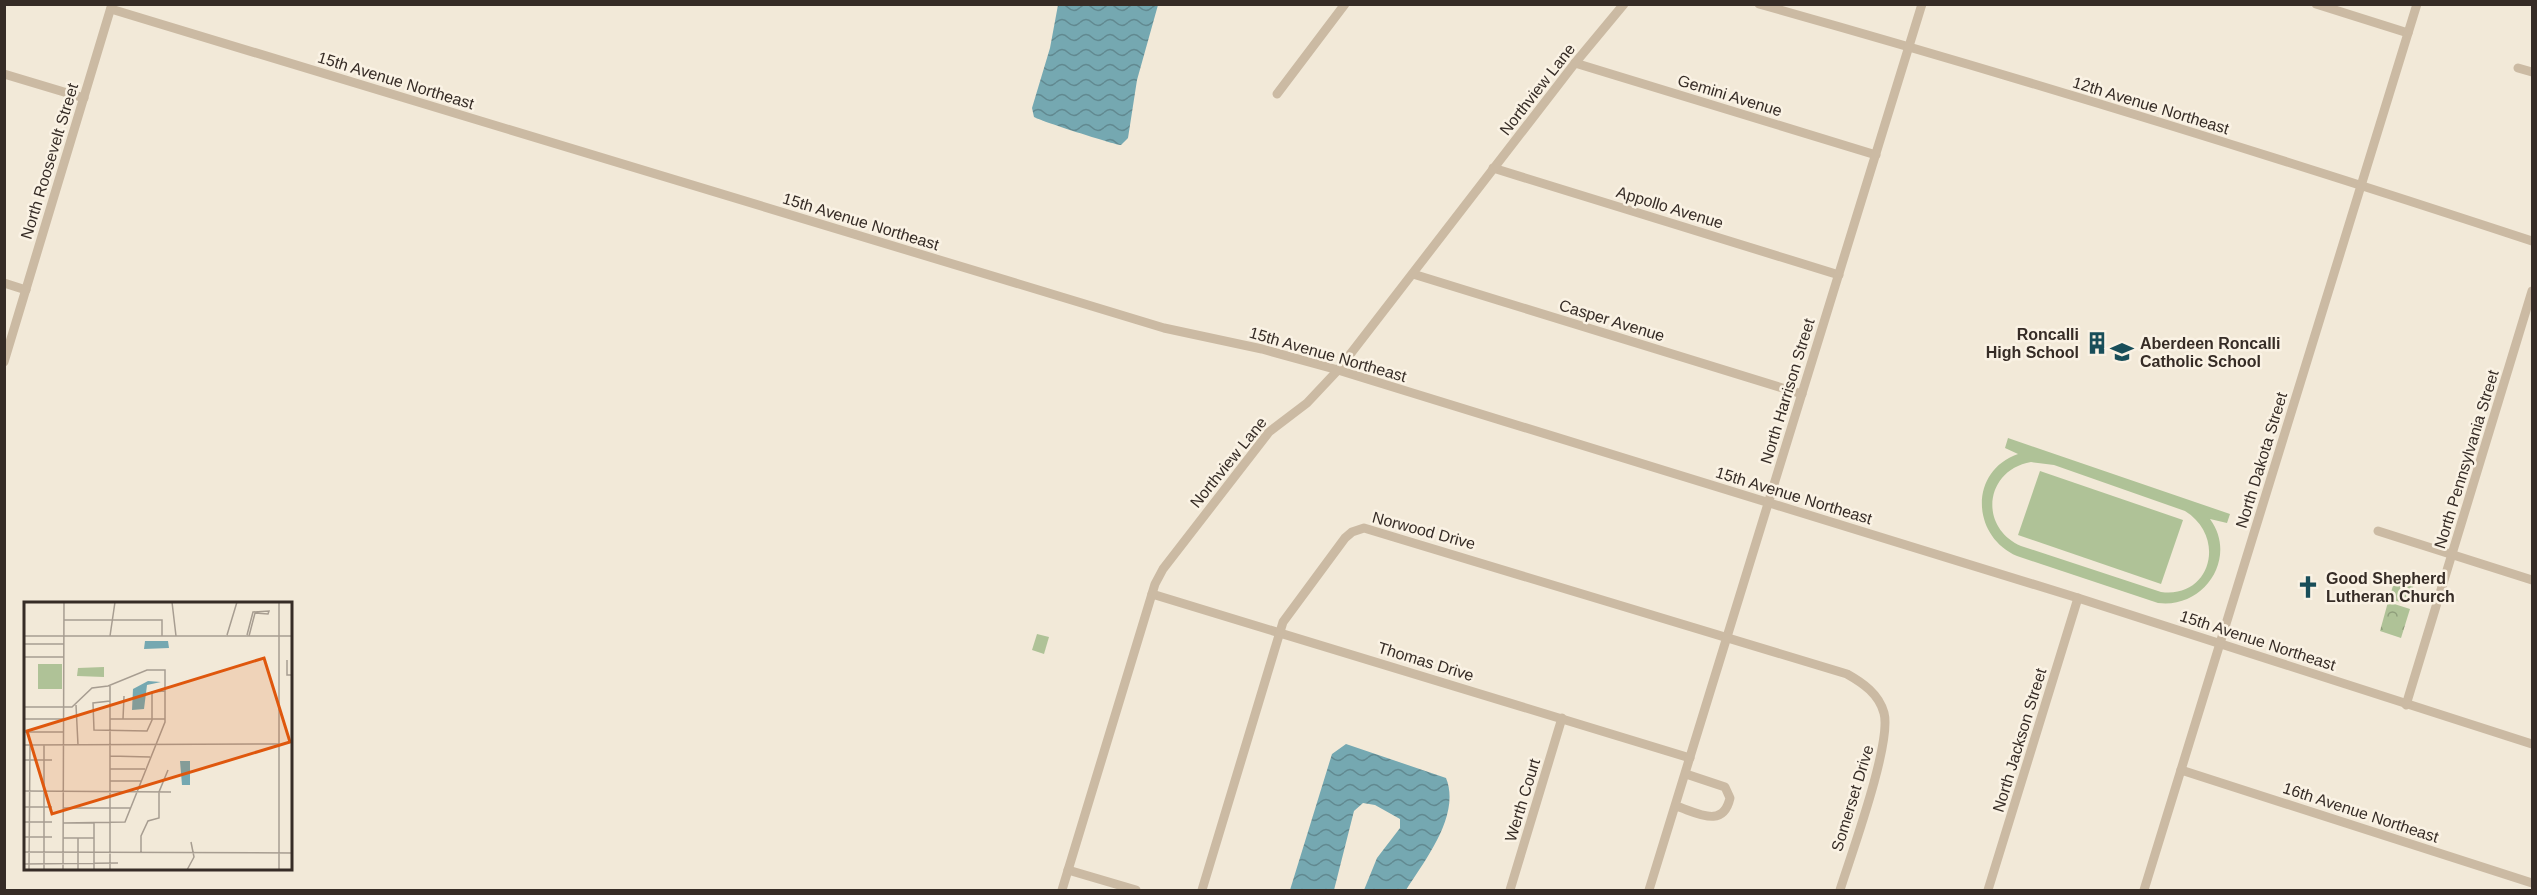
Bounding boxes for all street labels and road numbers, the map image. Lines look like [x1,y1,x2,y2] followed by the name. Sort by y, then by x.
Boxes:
[1496,40,1578,138] street label: Northview Lane
[316,49,477,113] street label: 15th Avenue Northeast
[1676,72,1784,119] street label: Gemini Avenue
[2071,74,2232,138] street label: 12th Avenue Northeast
[18,81,81,241] street label: North Roosevelt Street
[1614,183,1725,232] street label: Appollo Avenue
[781,190,942,254] street label: 15th Avenue Northeast
[1557,296,1667,345] street label: Casper Avenue
[1757,316,1818,466] street label: North Harrison Street
[1247,324,1409,385] street label: 15th Avenue Northeast
[2431,367,2502,551] street label: North Pennsylvania Street
[2233,390,2290,530] street label: North Dakota Street
[1187,414,1270,511] street label: Northview Lane
[1714,464,1875,528] street label: 15th Avenue Northeast
[1371,509,1477,552] street label: Norwood Drive
[2178,607,2338,674] street label: 15th Avenue Northeast
[1376,639,1476,684] street label: Thomas Drive
[1990,666,2050,814] street label: North Jackson Street
[1828,743,1877,853] street label: Somerset Drive
[1502,756,1543,844] street label: Werth Court
[2281,779,2441,846] street label: 16th Avenue Northeast

